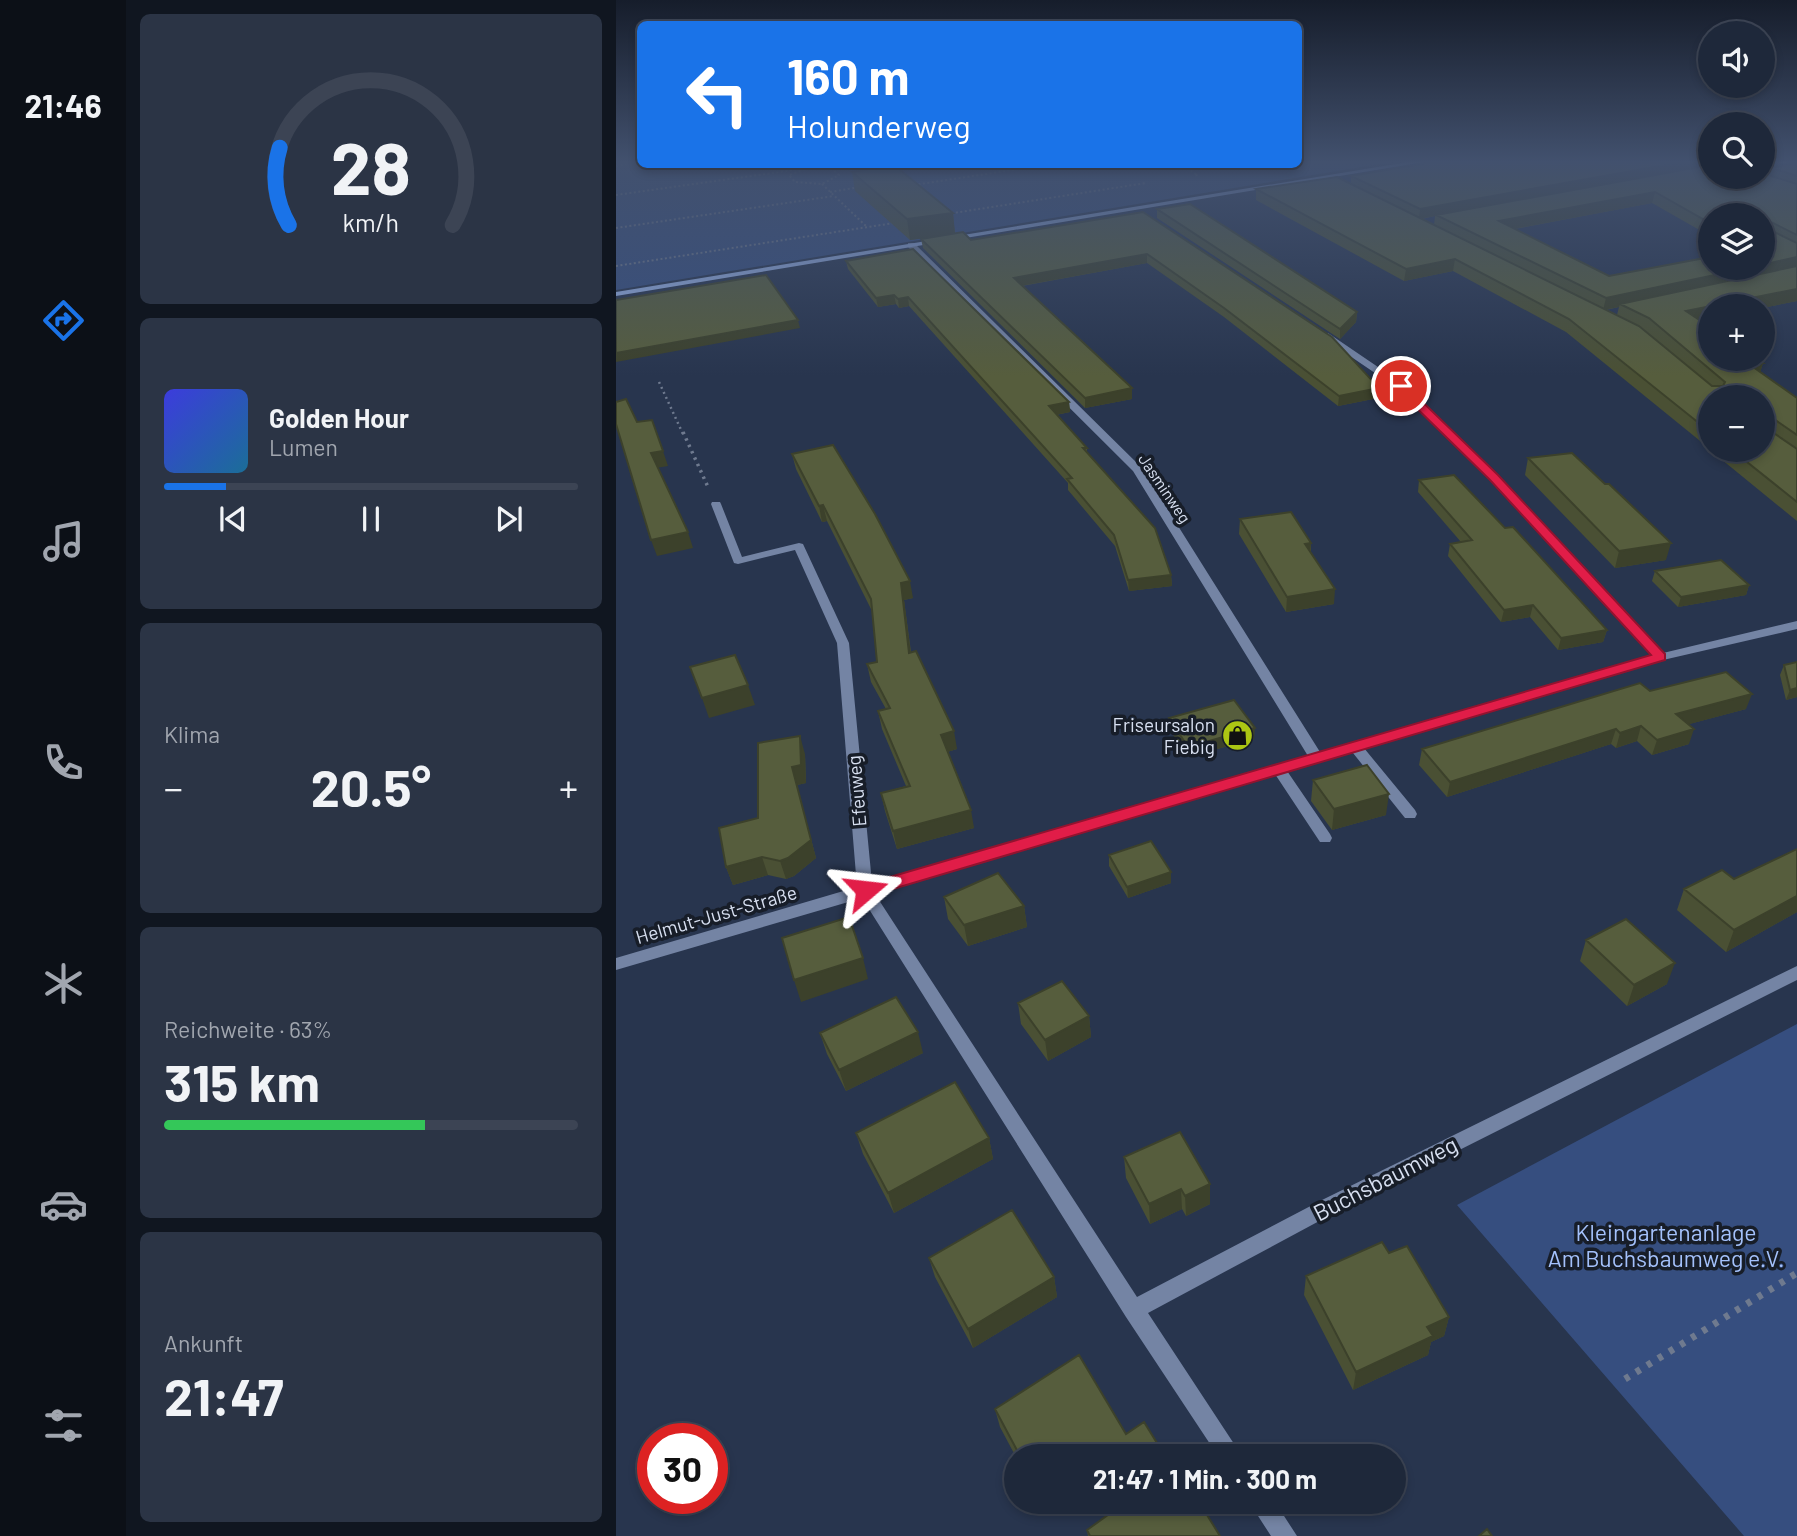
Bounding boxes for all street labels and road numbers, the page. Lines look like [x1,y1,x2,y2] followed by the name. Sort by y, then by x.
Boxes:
[1135,450,1195,526] street label: Jasminweg
[841,754,871,828] street label: Efeuweg
[633,880,799,948] street label: Helmut-Just-Straße
[1308,1130,1462,1226] street label: Buchsbaumweg

